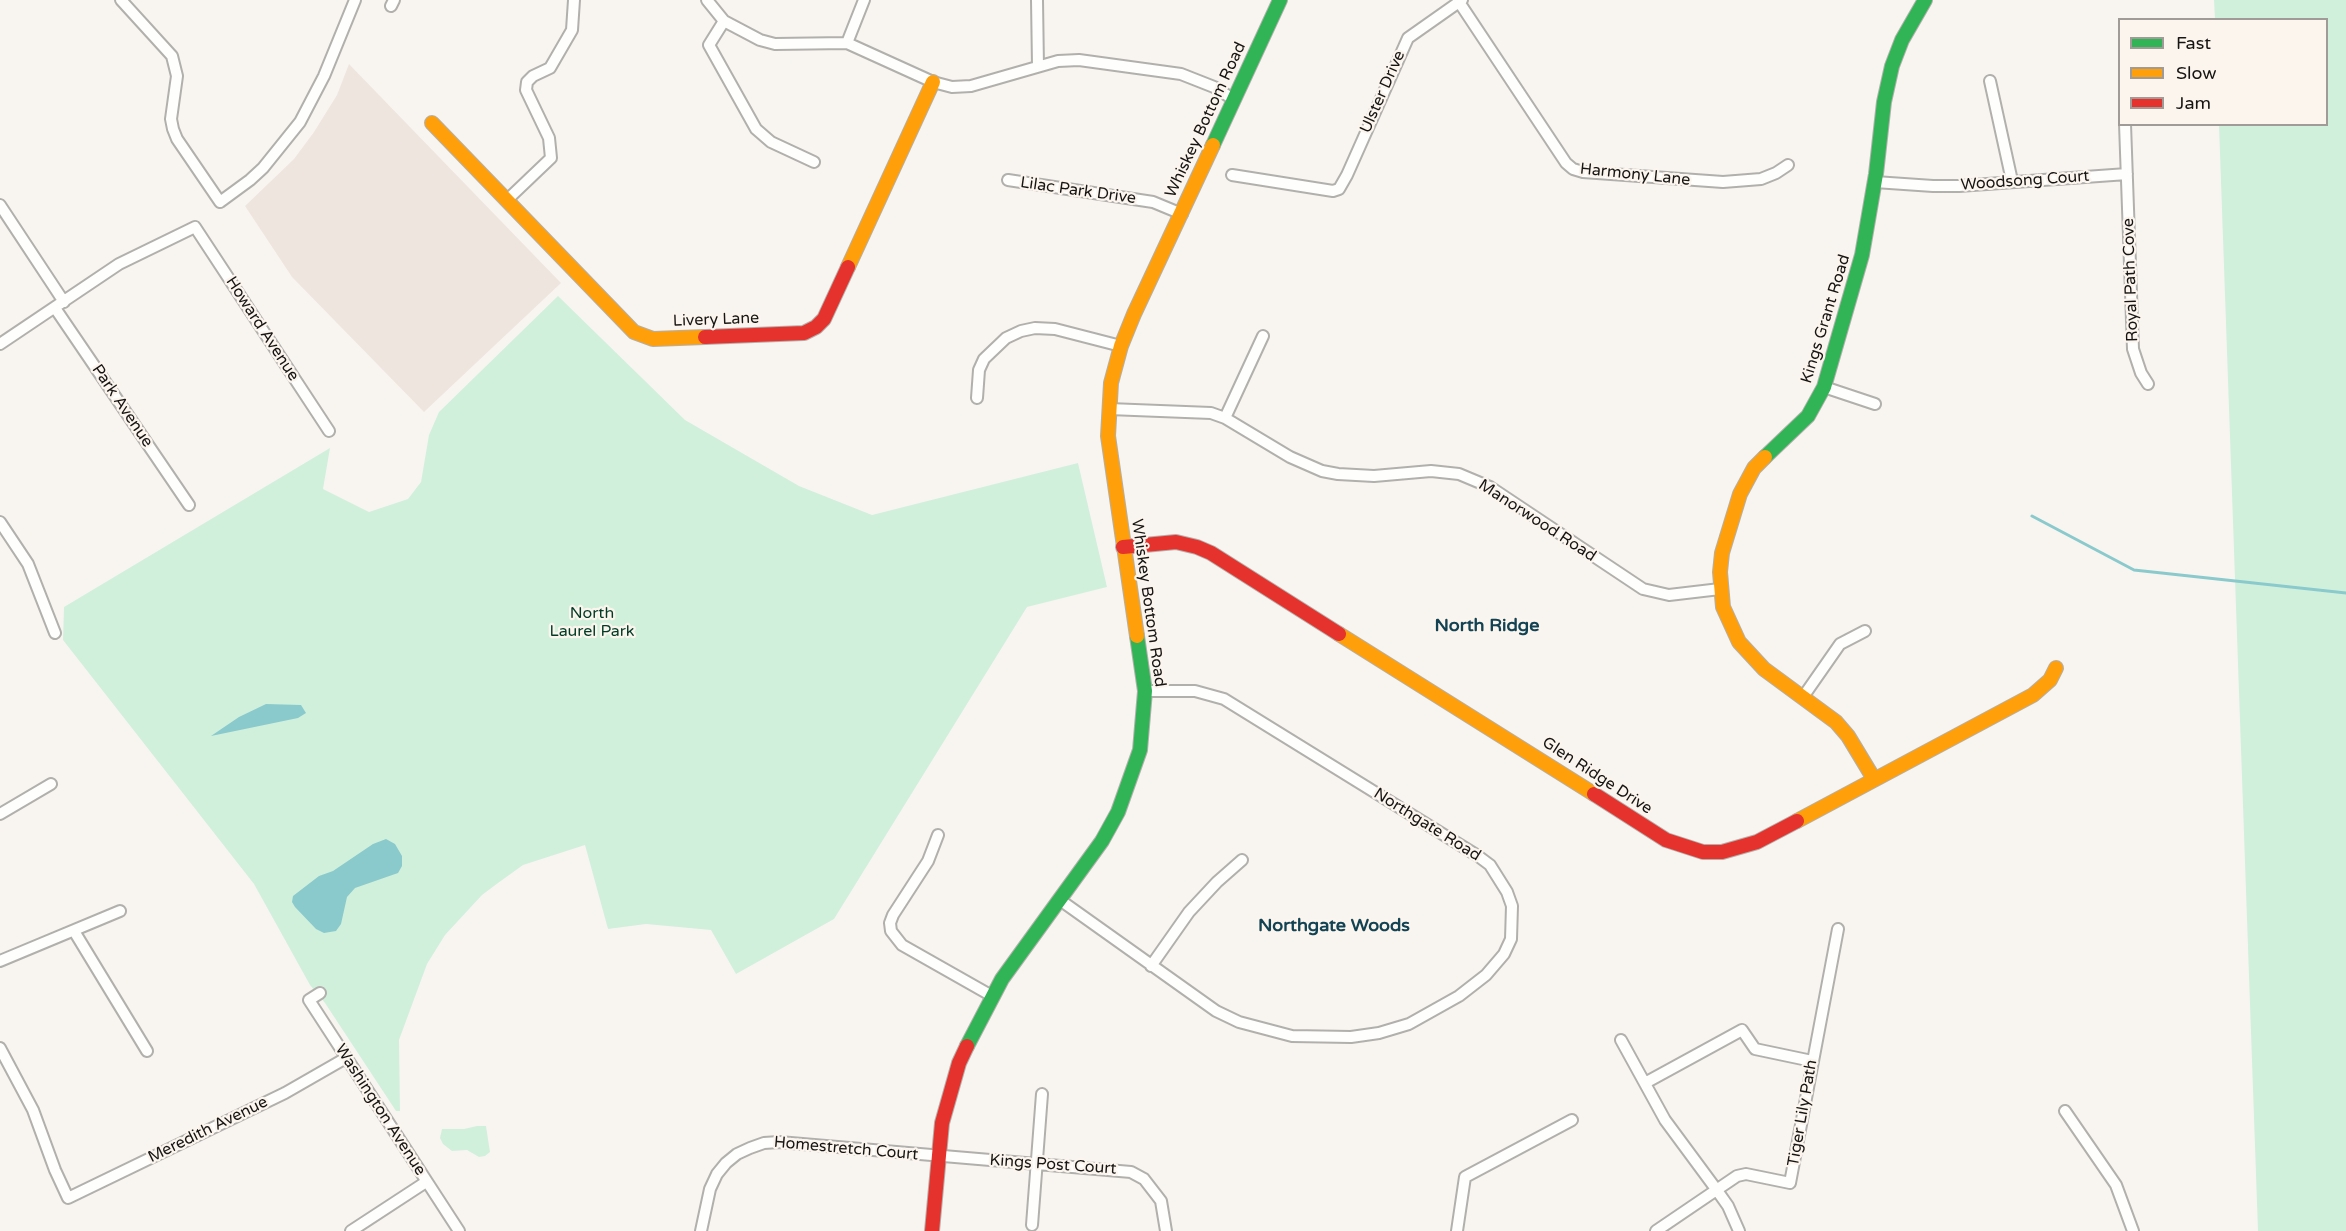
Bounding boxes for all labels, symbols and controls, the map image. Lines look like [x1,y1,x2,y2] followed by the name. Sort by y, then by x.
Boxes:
[2118,18,2328,126] legend
[2176,32,2211,54] text: Fast
[1161,39,1251,201] street label: Whiskey Bottom Road
[1356,48,1410,136] street label: Ulster Drive
[2176,62,2217,84] text: Slow
[2176,92,2211,114] text: Jam
[1579,160,1691,190] street label: Harmony Lane
[1960,167,2090,195] street label: Woodsong Court
[1019,173,1137,209] street label: Lilac Park Drive
[2119,218,2143,342] street label: Royal Path Cove
[1797,252,1855,386] street label: Kings Grant Road
[221,273,303,385] street label: Howard Avenue
[672,309,760,331] street label: Livery Lane
[87,361,157,451] street label: Park Avenue
[1475,476,1599,566] street label: Manorwood Road
[1127,518,1169,688] street label: Whiskey Bottom Road
[549,604,635,642] park label: North Laurel Park
[1435,615,1539,637] district label: North Ridge
[1538,733,1656,819] street label: Glen Ridge Drive
[1370,784,1484,866] street label: Northgate Road
[1258,915,1410,937] district label: Northgate Woods
[330,1041,430,1179] street label: Washington Avenue
[1784,1058,1822,1168] street label: Tiger Lily Path
[145,1093,271,1167] street label: Meredith Avenue
[773,1133,919,1165] street label: Homestretch Court
[989,1151,1117,1179] street label: Kings Post Court

